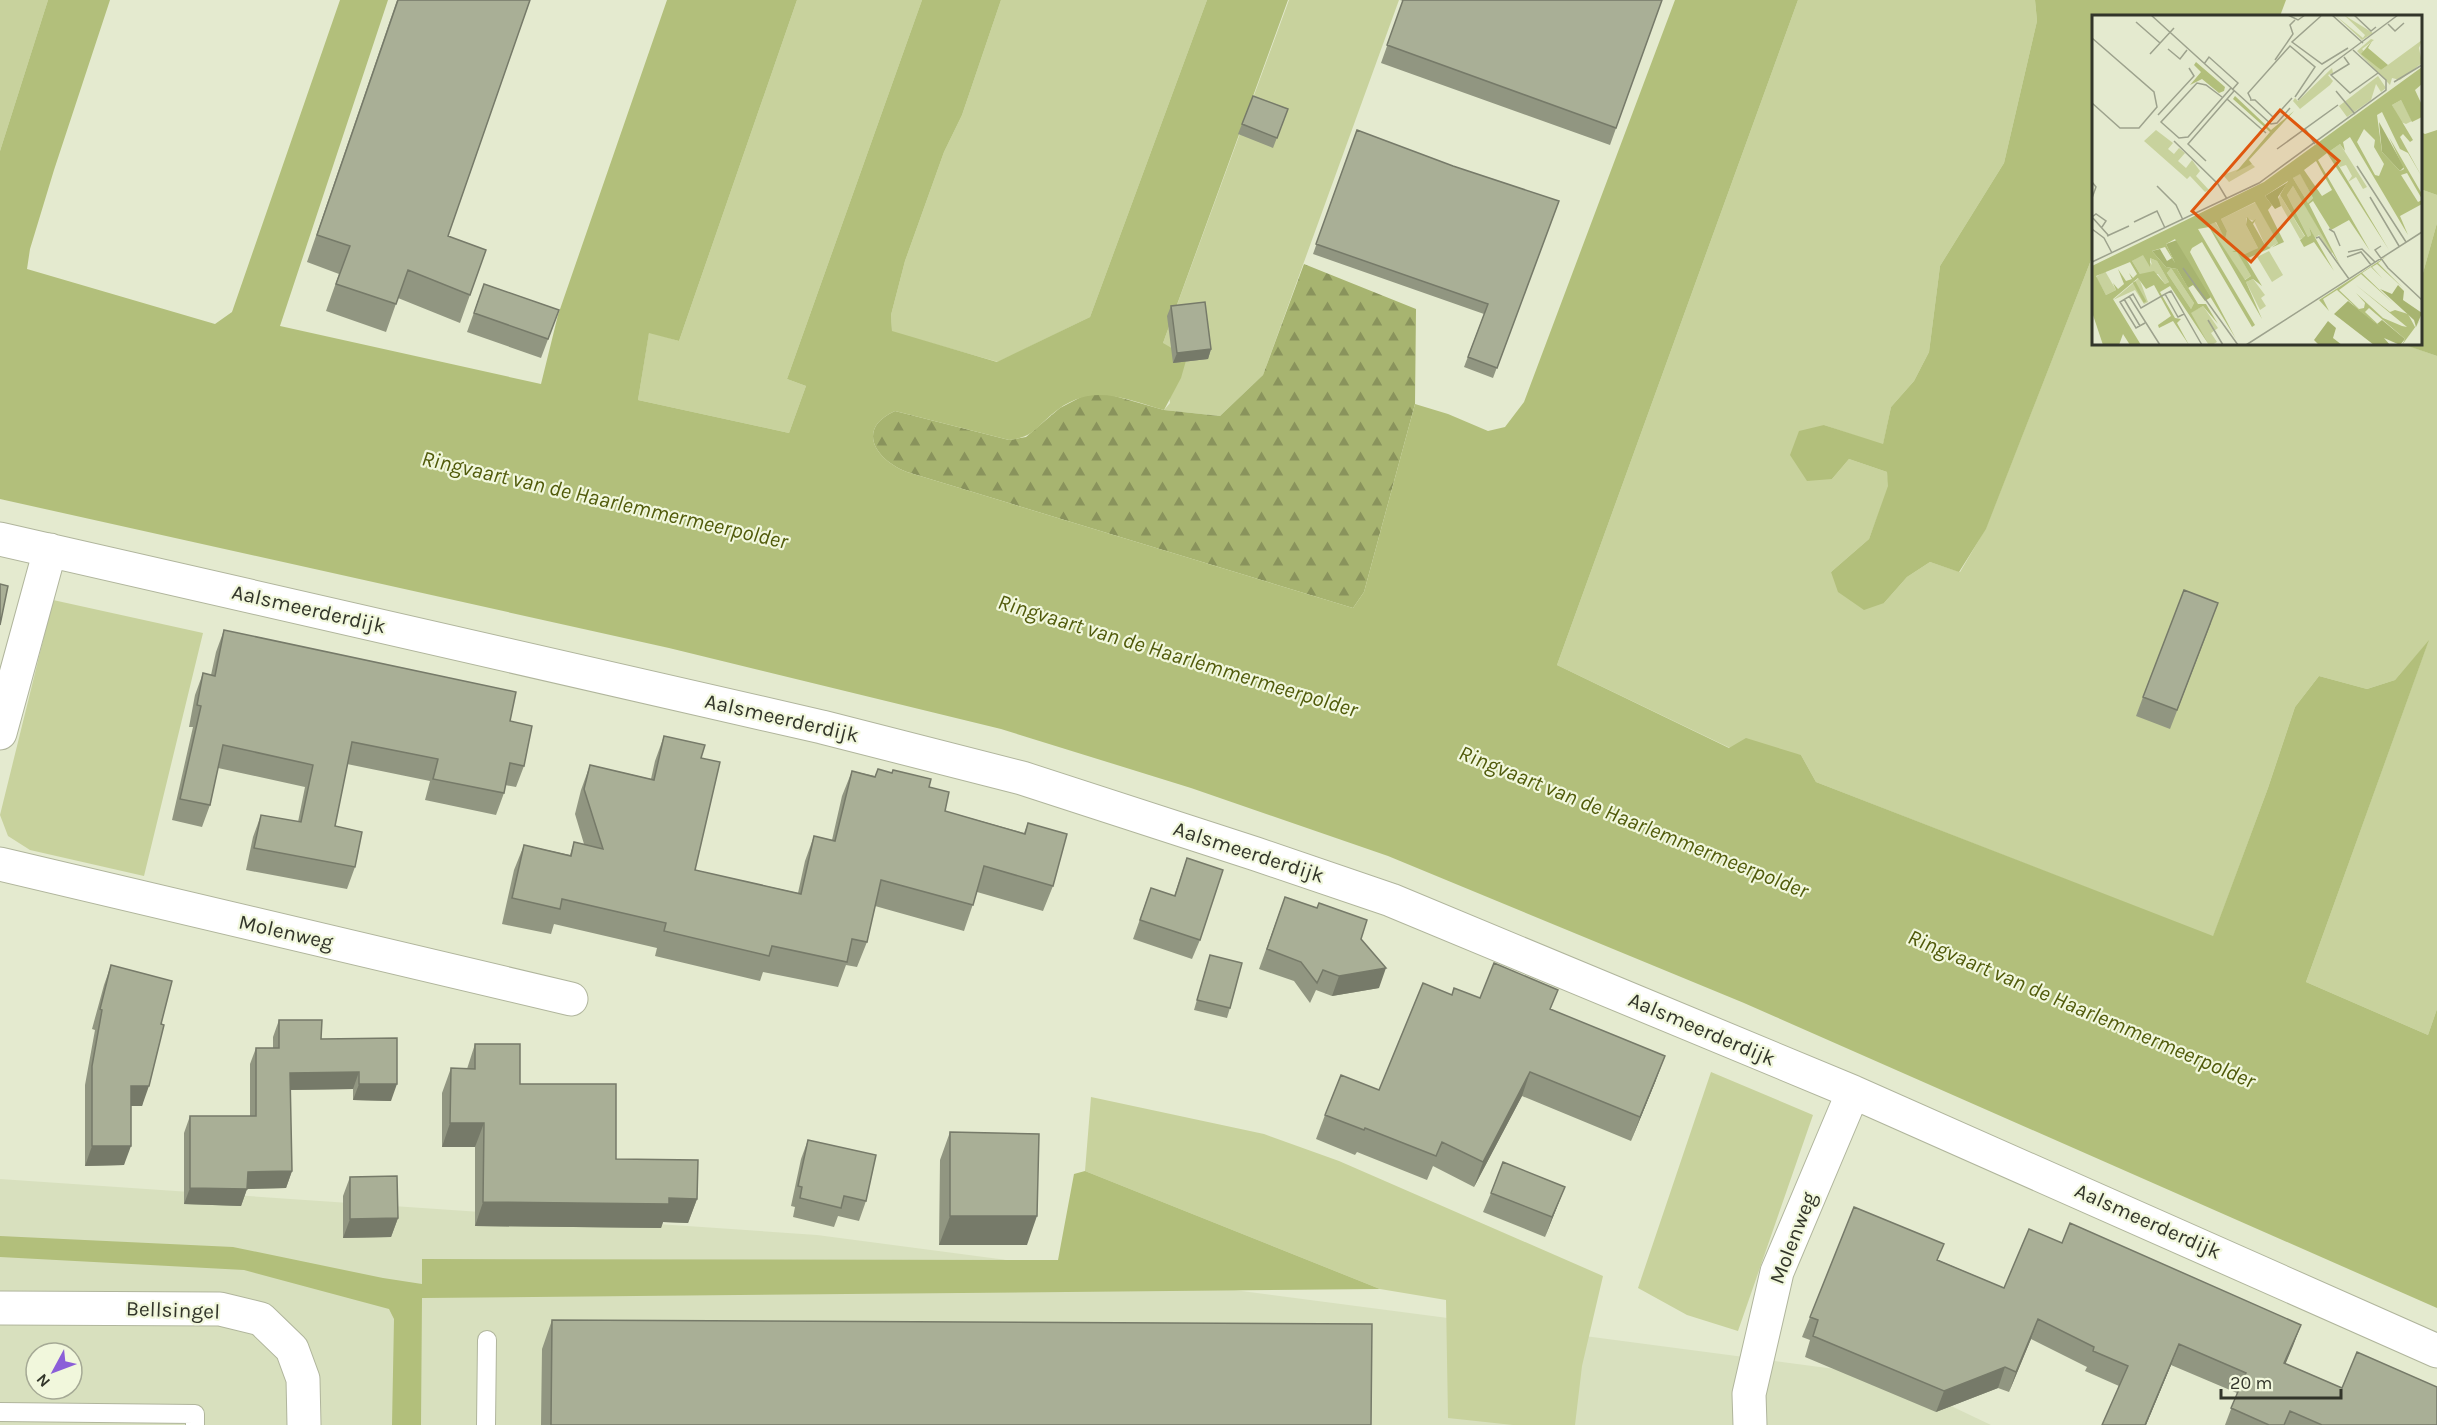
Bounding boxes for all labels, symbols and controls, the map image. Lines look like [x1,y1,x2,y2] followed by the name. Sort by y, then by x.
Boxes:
[2092,15,2422,345] inset map
[419,445,792,555] water label: Ringvaart van de Haarlemmermeerpolder
[230,580,388,638] street label: Aalsmeerderdijk
[995,589,1362,724] water label: Ringvaart van de Haarlemmermeerpolder
[703,689,861,747] street label: Aalsmeerderdijk
[1455,740,1814,905] water label: Ringvaart van de Haarlemmermeerpolder
[1171,816,1328,888] street label: Aalsmeerderdijk
[236,909,336,955] street label: Molenweg
[1904,924,2261,1095] water label: Ringvaart van de Haarlemmermeerpolder
[1625,987,1779,1071] street label: Aalsmeerderdijk
[2071,1178,2225,1264] street label: Aalsmeerderdijk
[1765,1189,1822,1287] street label: Molenweg
[126,1296,220,1324] street label: Bellsingel
[24,1341,84,1401] north arrow
[2221,1362,2341,1400] scale bar
[32,1370,54,1391] text: N
[2230,1372,2272,1394] text: 20 m

